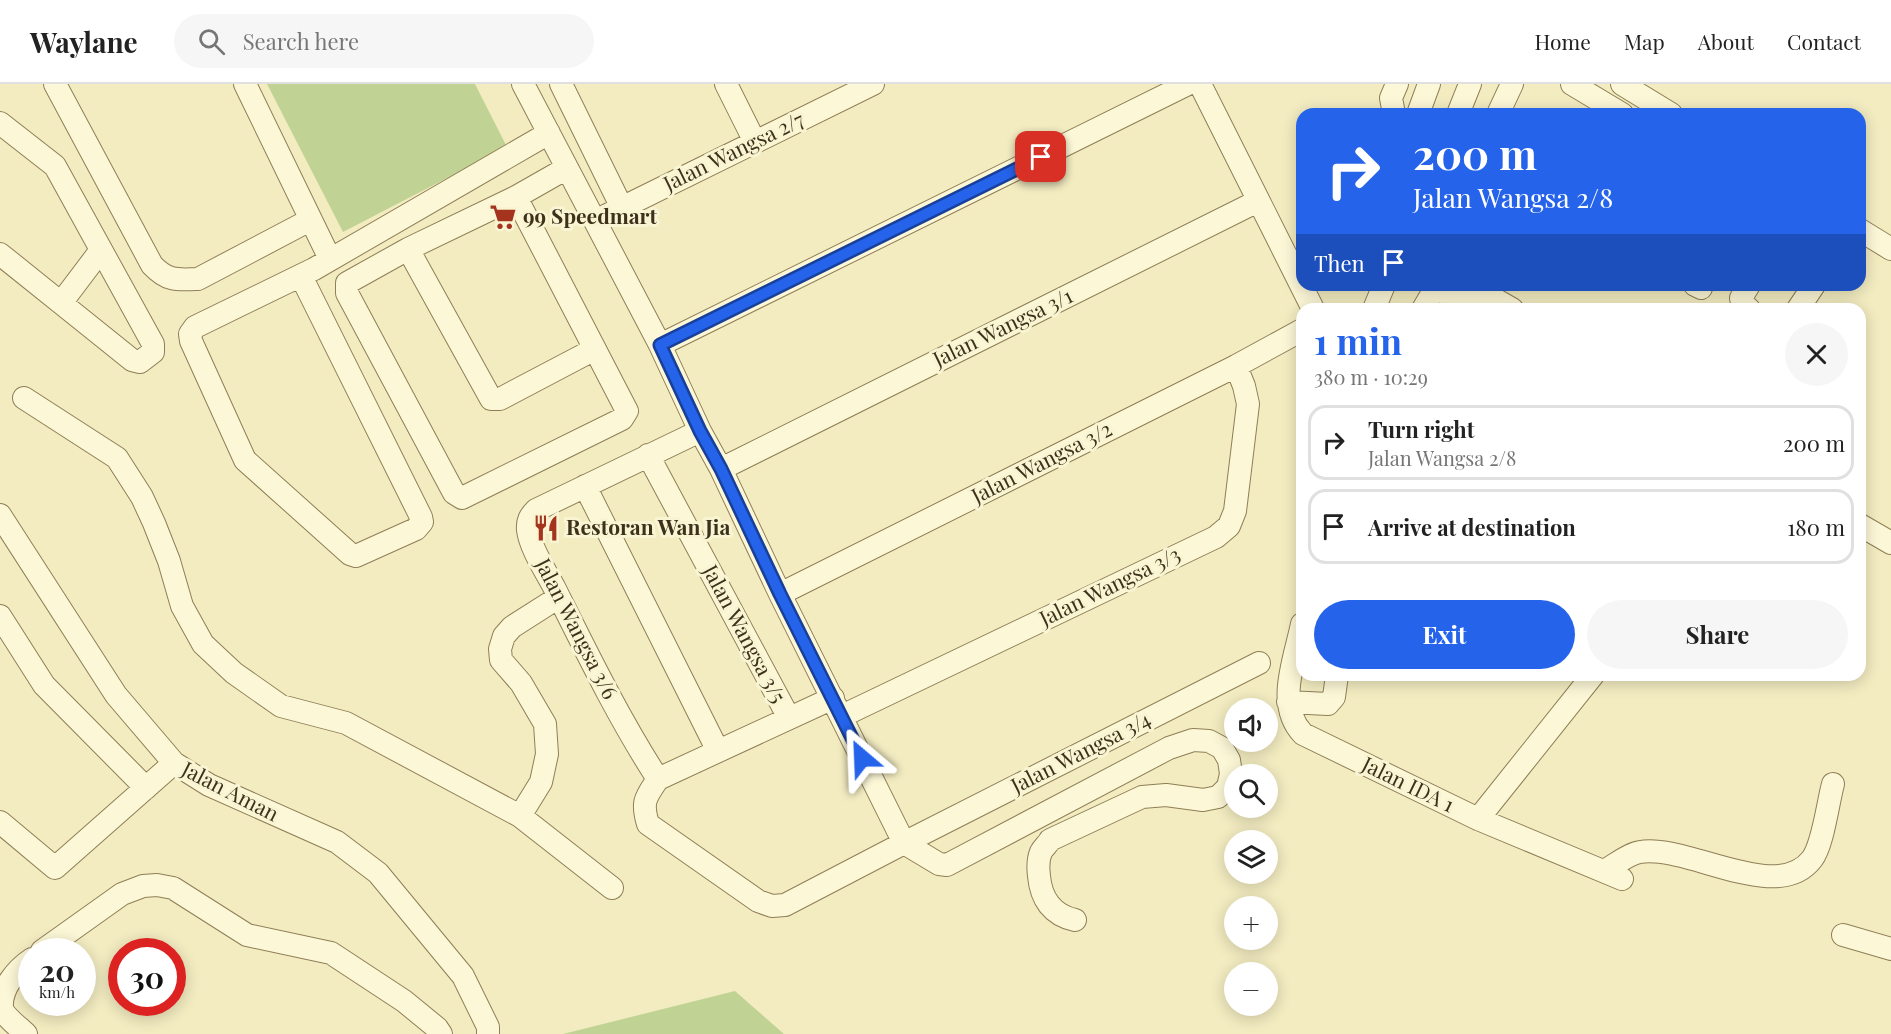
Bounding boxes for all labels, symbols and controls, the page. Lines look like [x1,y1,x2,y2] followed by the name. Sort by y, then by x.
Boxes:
[174,14,594,68] search box
[30,23,138,60] text: Waylane
[195,25,228,58] icon: search
[243,26,359,56] text: Search here
[1535,27,1591,55] text: Home
[1624,27,1665,55] text: Map
[1698,27,1754,55] text: About
[1787,27,1861,55] text: Contact
[657,104,809,197] street label: Jalan Wangsa 2/7
[1413,125,1537,181] text: 200 m
[1015,131,1066,182] pin
[1314,132,1392,210] icon: right
[1024,140,1057,173] icon: arrive
[1413,179,1613,215] text: Jalan Wangsa 2/8
[523,201,657,229] place label: 99 Speedmart
[488,202,518,232] supermarket icon: 99 Speedmart
[1377,246,1410,279] icon: arrive
[1314,248,1365,278] text: Then
[927,280,1077,373] street label: Jalan Wangsa 3/1
[1314,316,1402,364] text: 1 min
[1785,323,1848,386] button: close
[1314,363,1428,390] text: 380 m · 10:29
[965,414,1116,509] street label: Jalan Wangsa 3/2
[1368,414,1474,444] text: Turn right
[1317,426,1350,459] icon: right
[1783,428,1845,458] text: 200 m
[1368,444,1516,471] text: Jalan Wangsa 2/8
[1317,510,1350,543] icon: arrive
[566,512,730,540] place label: Restoran Wan Jia
[1368,512,1576,542] text: Arrive at destination
[1787,512,1845,542] text: 180 m
[531,513,561,543] restaurant icon: Restoran Wan Jia
[1033,539,1184,632] street label: Jalan Wangsa 3/3
[530,552,625,703] street label: Jalan Wangsa 3/6
[697,558,794,707] street label: Jalan Wangsa 3/5
[1314,600,1575,669] button: Exit
[1587,600,1848,669] button: Share
[1224,698,1278,1016] map controls
[1224,698,1278,752] button: sound
[1005,704,1155,799] street label: Jalan Wangsa 3/4
[830,726,894,790] position arrow
[1357,748,1460,818] street label: Jalan IDA 1
[177,753,285,827] street label: Jalan Aman
[1224,764,1278,818] button: search
[1224,830,1278,884] button: layers
[1224,896,1278,950] button: +
[108,938,186,1016] speed limit sign: 30
[39,950,75,990] text: 20
[1224,962,1278,1016] button: −
[39,982,75,1002] text: km/h

